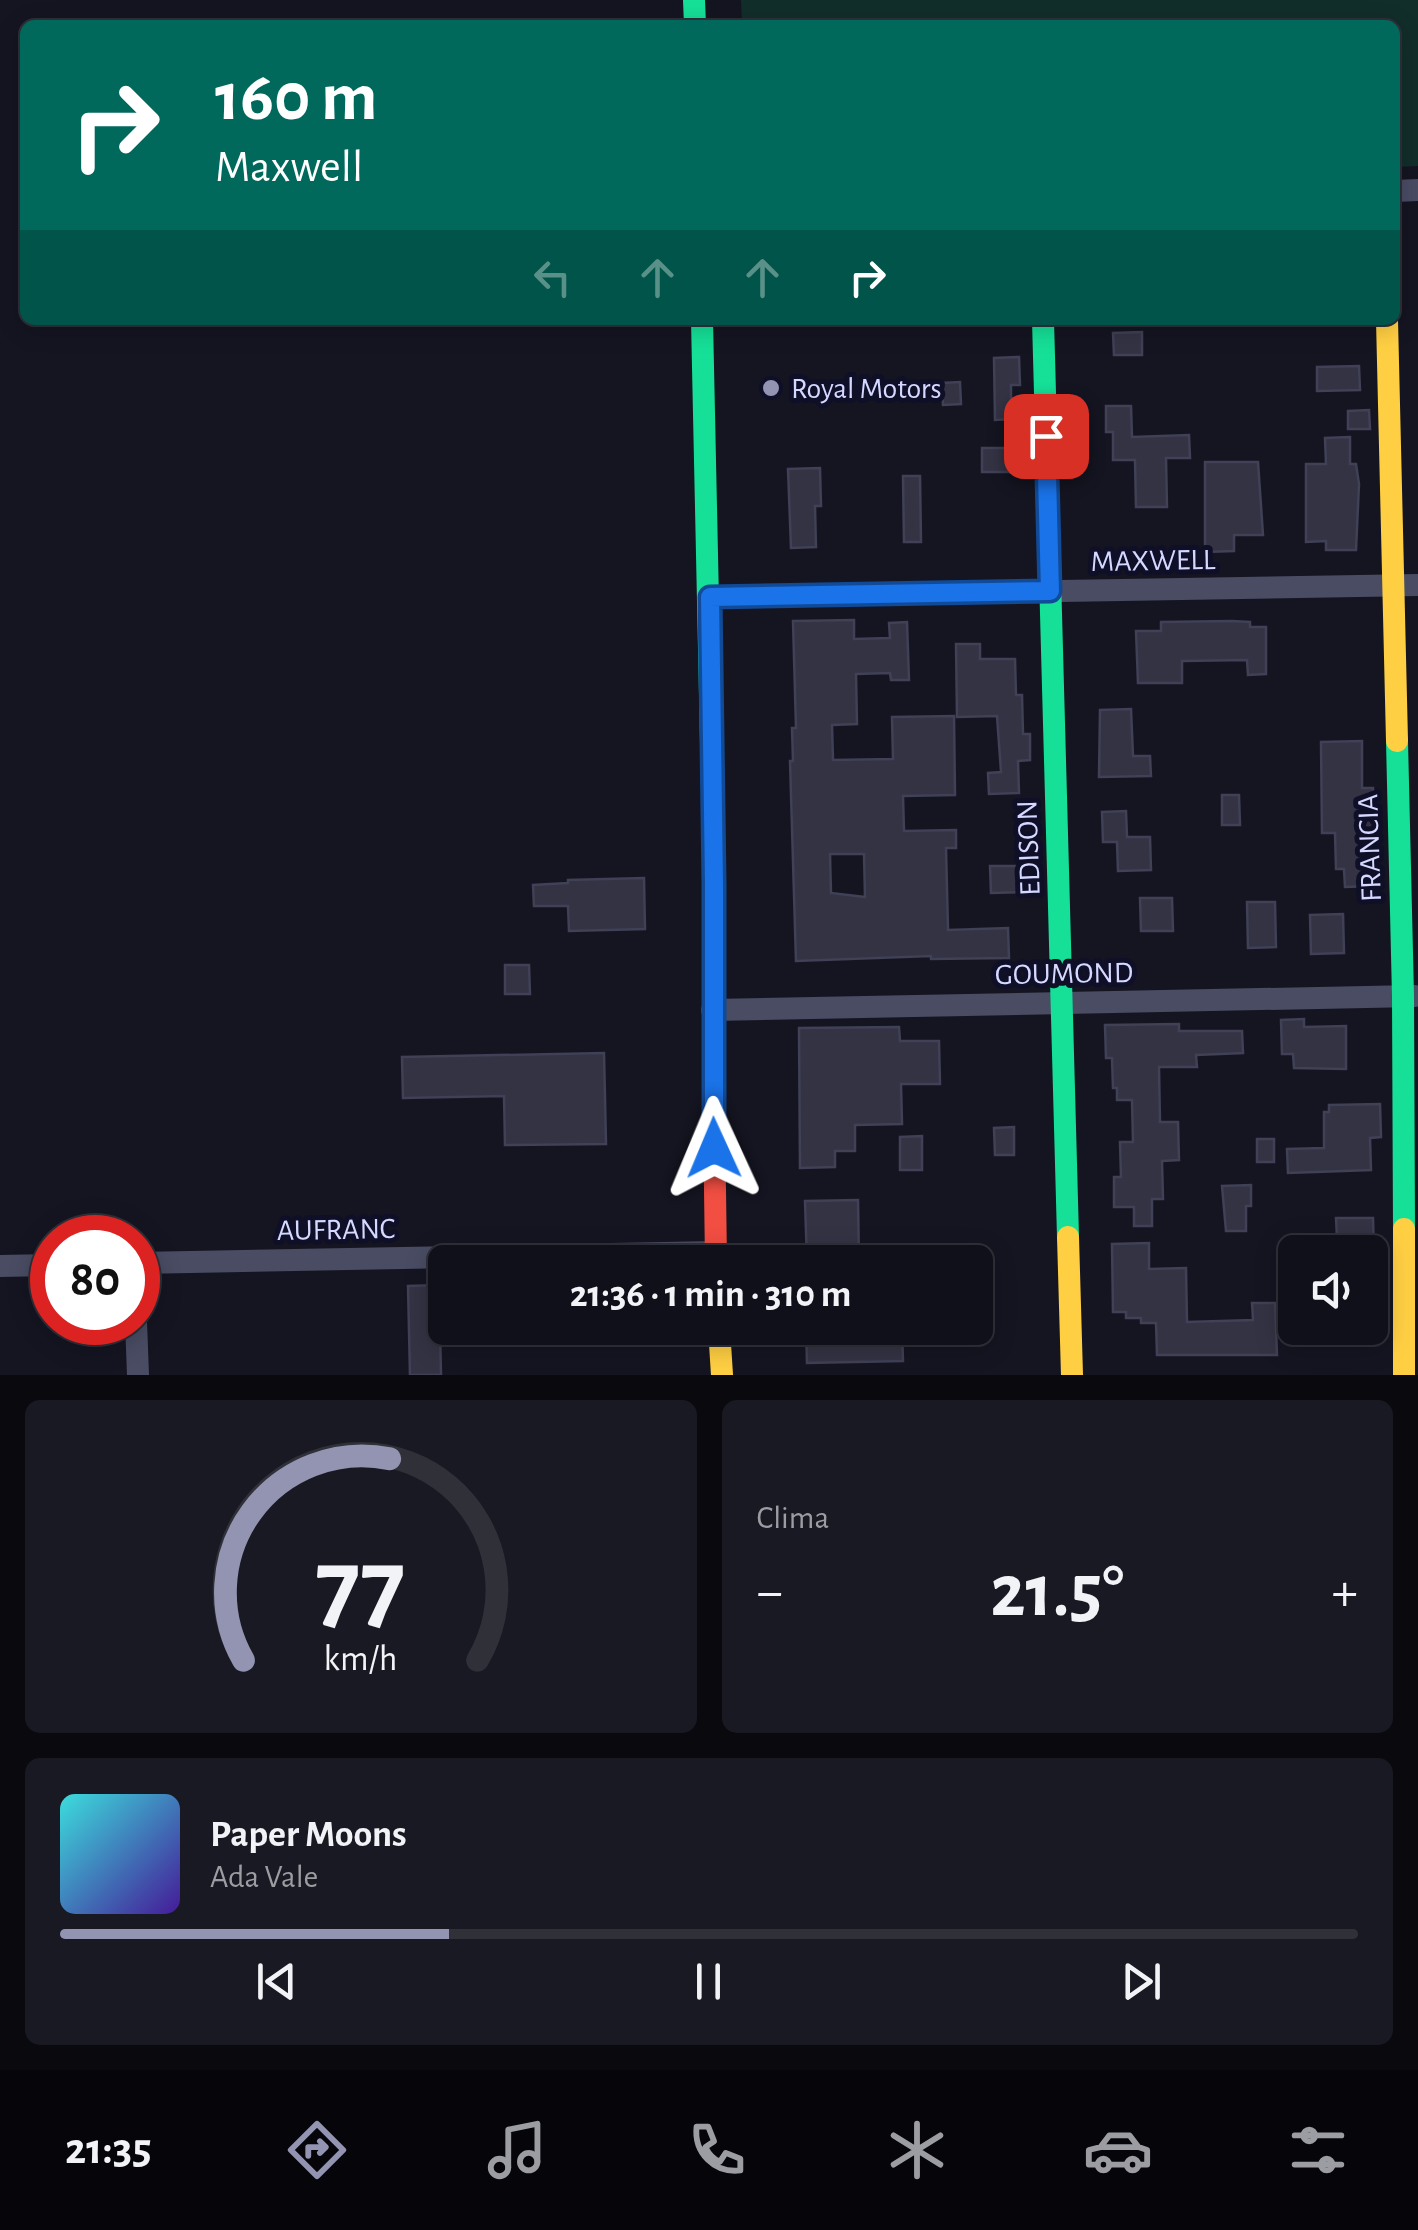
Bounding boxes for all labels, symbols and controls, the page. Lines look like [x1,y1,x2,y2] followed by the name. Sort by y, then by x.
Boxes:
[50,60,180,190] icon: right
[215,63,378,133] text: 160 m
[215,145,363,190] text: Maxwell
[525,250,580,305] icon: left
[630,250,685,305] icon: ahead
[735,250,790,305] icon: ahead
[840,250,895,305] icon: right
[791,374,942,404] place label: Royal Motors
[760,377,782,399] marker: Royal Motors
[1004,394,1089,479] pin
[1019,409,1074,464] icon: arrive
[1090,545,1216,577] street label: MAXWELL
[1353,793,1387,902] street label: FRANCIA
[1012,800,1046,896] street label: EDISON
[995,958,1133,990] street label: GOUMOND
[662,1096,766,1200] position arrow
[277,1214,395,1246] street label: AUFRANC
[30,1215,160,1345] speed limit sign: 80
[1278,1235,1388,1345] map controls
[1278,1235,1388,1345] button: sound
[570,1276,851,1314] text: 21:36 · 1 min · 310 m
[757,1502,829,1534] text: Clima
[316,1535,406,1639] text: 77
[990,1555,1124,1630] text: 21.5°
[757,1565,783,1620] text: −
[1332,1565,1358,1620] text: +
[324,1641,398,1677] text: km/h
[210,1816,407,1854] text: Paper Moons
[210,1861,318,1893] text: Ada Vale
[249,1954,304,2009] icon: previous
[681,1954,736,2009] icon: pause
[1114,1954,1169,2009] icon: next
[282,2115,352,2185] icon: directions
[482,2115,552,2185] icon: music
[682,2115,752,2185] icon: phone
[882,2115,952,2185] icon: climate
[1083,2115,1153,2185] icon: car
[1283,2115,1353,2185] icon: filters
[65,2127,152,2172] text: 21:35

